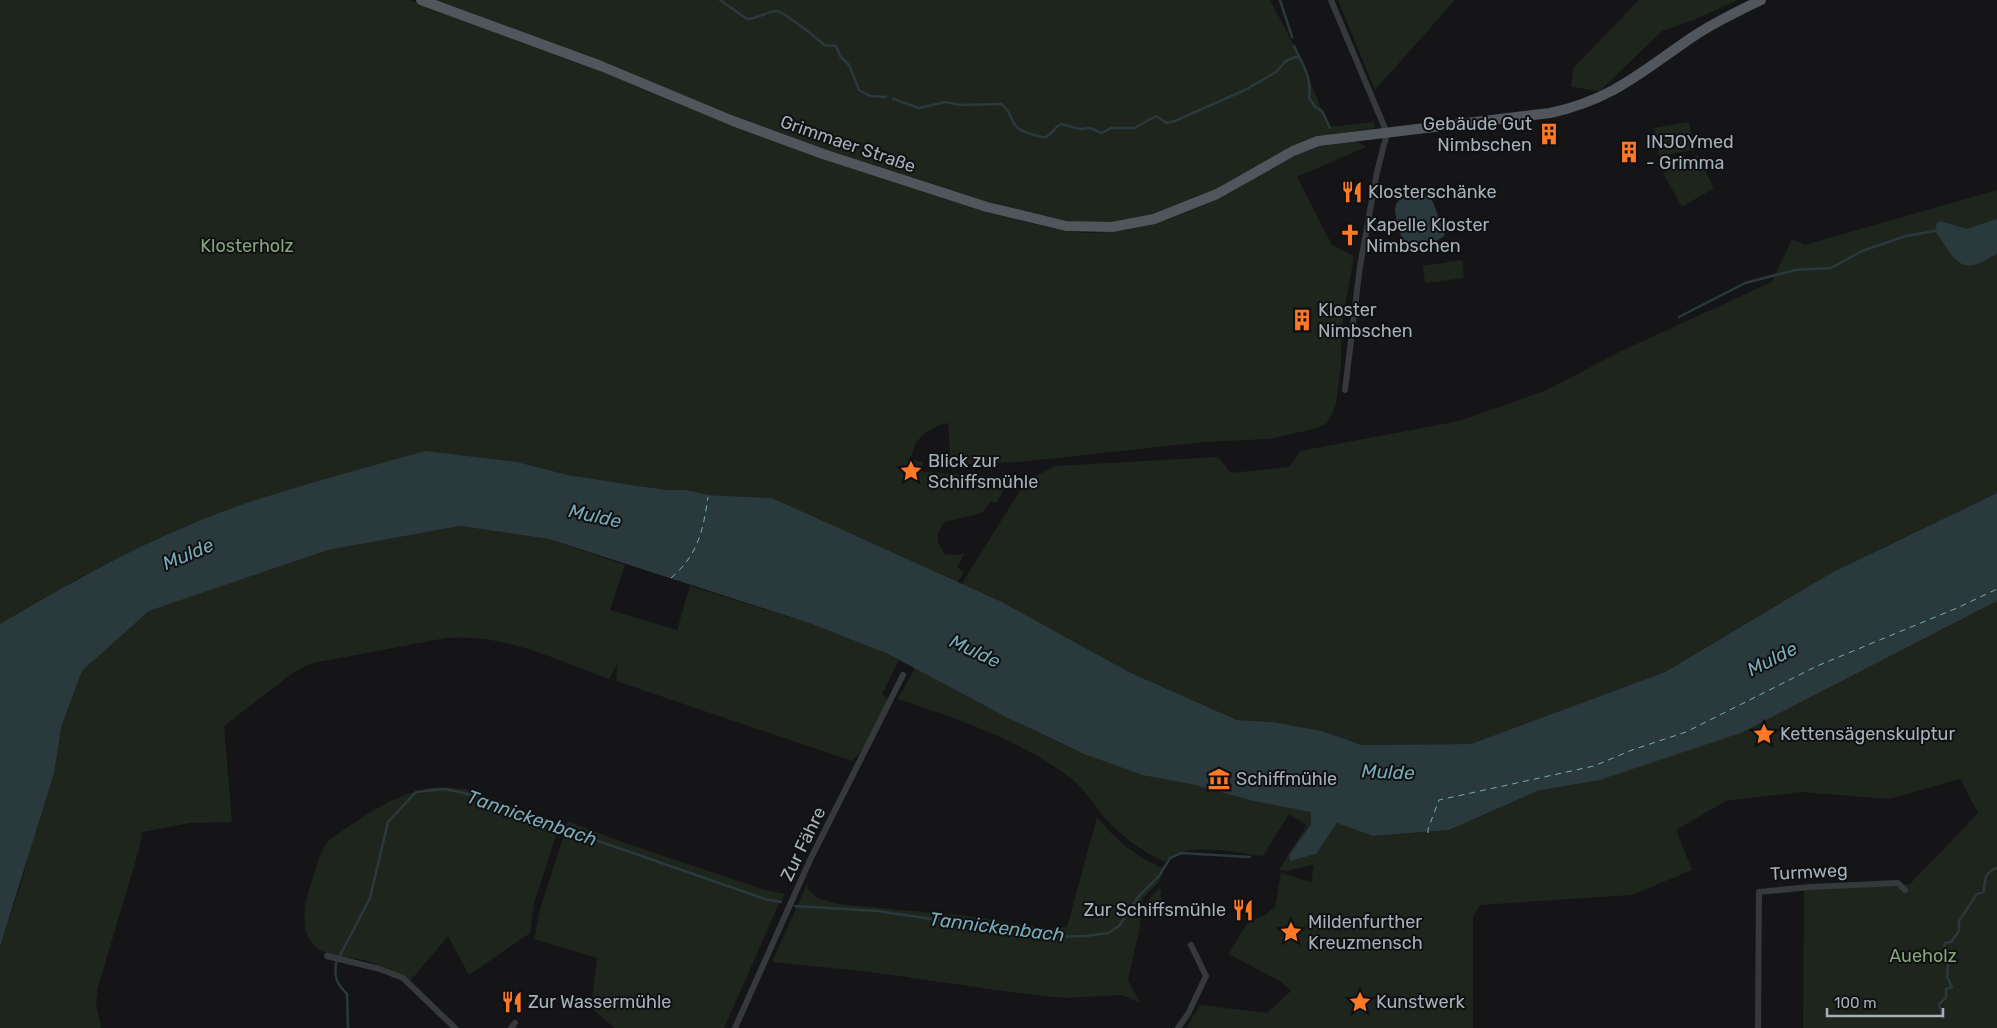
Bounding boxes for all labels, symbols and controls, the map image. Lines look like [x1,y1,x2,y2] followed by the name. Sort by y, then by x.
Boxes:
[777,111,919,177] street label: Grimmaer Straße
[1423,113,1532,156] place label: Gebäude Gut Nimbschen
[1536,121,1562,147] building icon: Gebäude Gut Nimbschen
[1646,131,1734,174] place label: INJOYmed - Grimma
[1616,139,1642,165] building icon: INJOYmed - Grimma
[1339,179,1365,205] restaurant icon: Klosterschänke
[1368,181,1497,203] place label: Klosterschänke
[1366,214,1489,257] place label: Kapelle Kloster Nimbschen
[1337,222,1363,248] church icon: Kapelle Kloster Nimbschen
[200,235,294,257] park label: Klosterholz
[1318,299,1413,342] place label: Kloster Nimbschen
[1289,307,1315,333] building icon: Kloster Nimbschen
[928,450,1038,493] place label: Blick zur Schiffsmühle
[898,458,924,484] place icon: Blick zur Schiffsmühle
[567,499,624,533] water label: Mulde
[159,533,217,575] water label: Mulde
[946,629,1004,673] water label: Mulde
[1743,637,1801,681] water label: Mulde
[1751,721,1777,747] place icon: Kettensägenskulptur
[1780,723,1955,745] place label: Kettensägenskulptur
[1361,760,1415,784] water label: Mulde
[1206,766,1232,792] museum icon: Schiffmühle
[1236,768,1337,790] place label: Schiffmühle
[464,785,600,851] water label: Tannickenbach
[776,803,830,885] street label: Zur Fähre
[1770,859,1848,885] street label: Turmweg
[1230,897,1256,923] restaurant icon: Zur Schiffsmühle
[1083,899,1226,921] place label: Zur Schiffsmühle
[928,907,1066,947] water label: Tannickenbach
[1308,911,1423,954] place label: Mildenfurther Kreuzmensch
[1278,919,1304,945] place icon: Mildenfurther Kreuzmensch
[1889,945,1957,967] park label: Aueholz
[1827,986,1943,1018] scale bar
[499,989,525,1015] restaurant icon: Zur Wassermühle
[1347,989,1373,1015] place icon: Kunstwerk
[528,991,671,1013] place label: Zur Wassermühle
[1376,991,1465,1013] place label: Kunstwerk
[1834,994,1876,1012] text: 100 m

